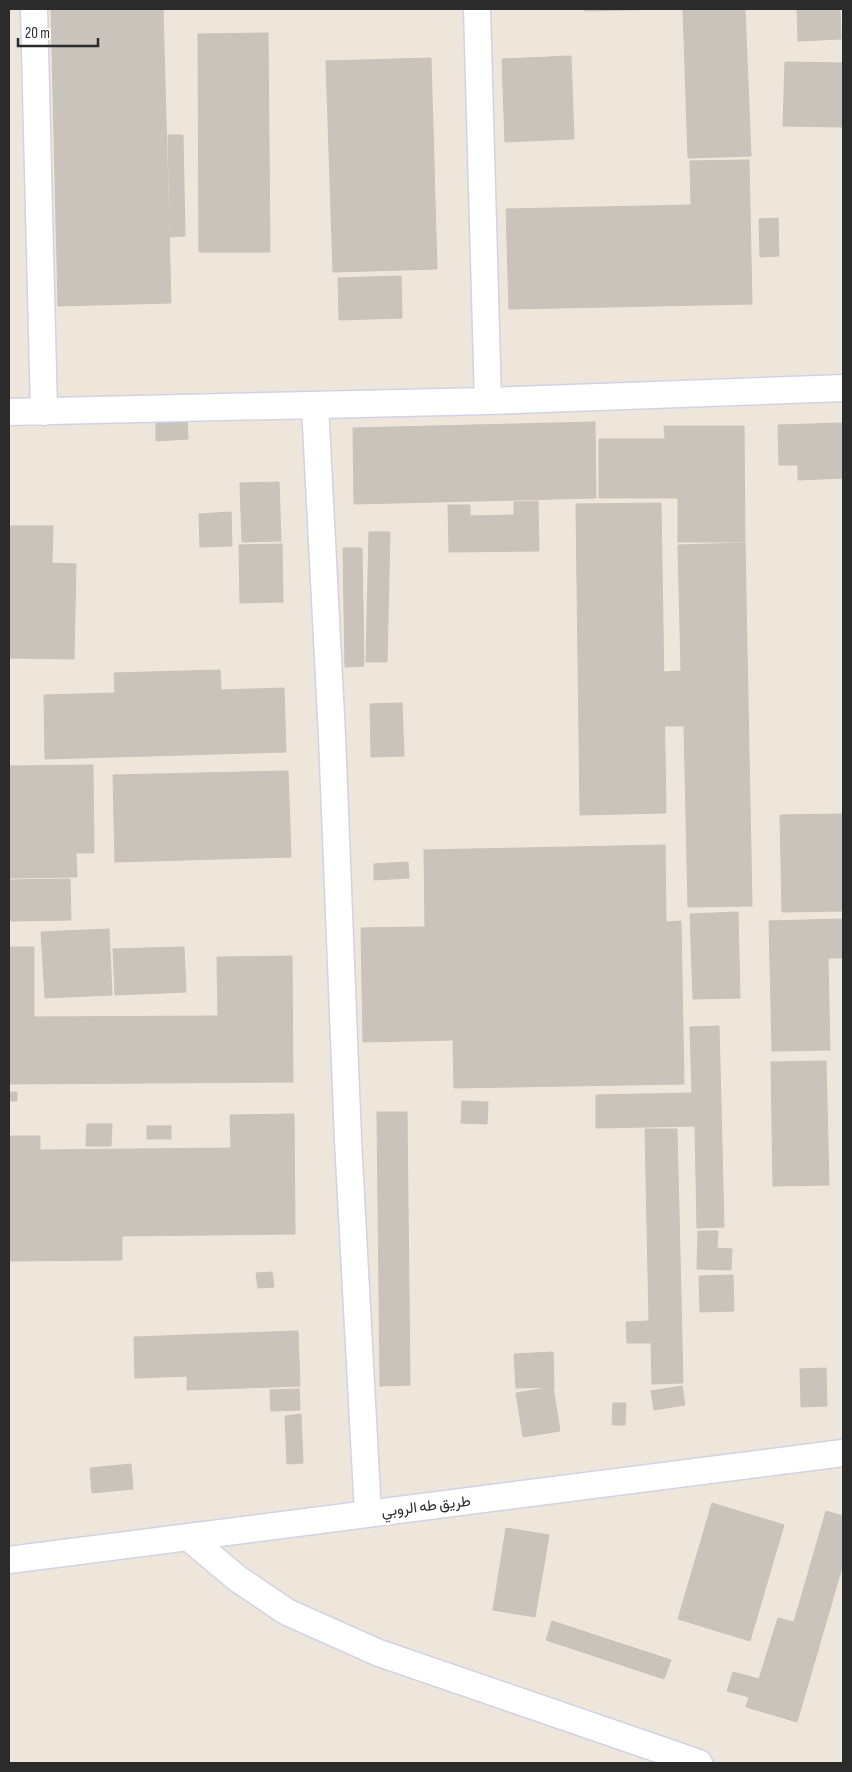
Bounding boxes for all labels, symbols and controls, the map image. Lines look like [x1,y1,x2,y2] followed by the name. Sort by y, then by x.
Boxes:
[18,15,98,47] scale bar
[25,24,50,43] text: 20 m
[380,1492,472,1524] street label: طريق طه الروبي

